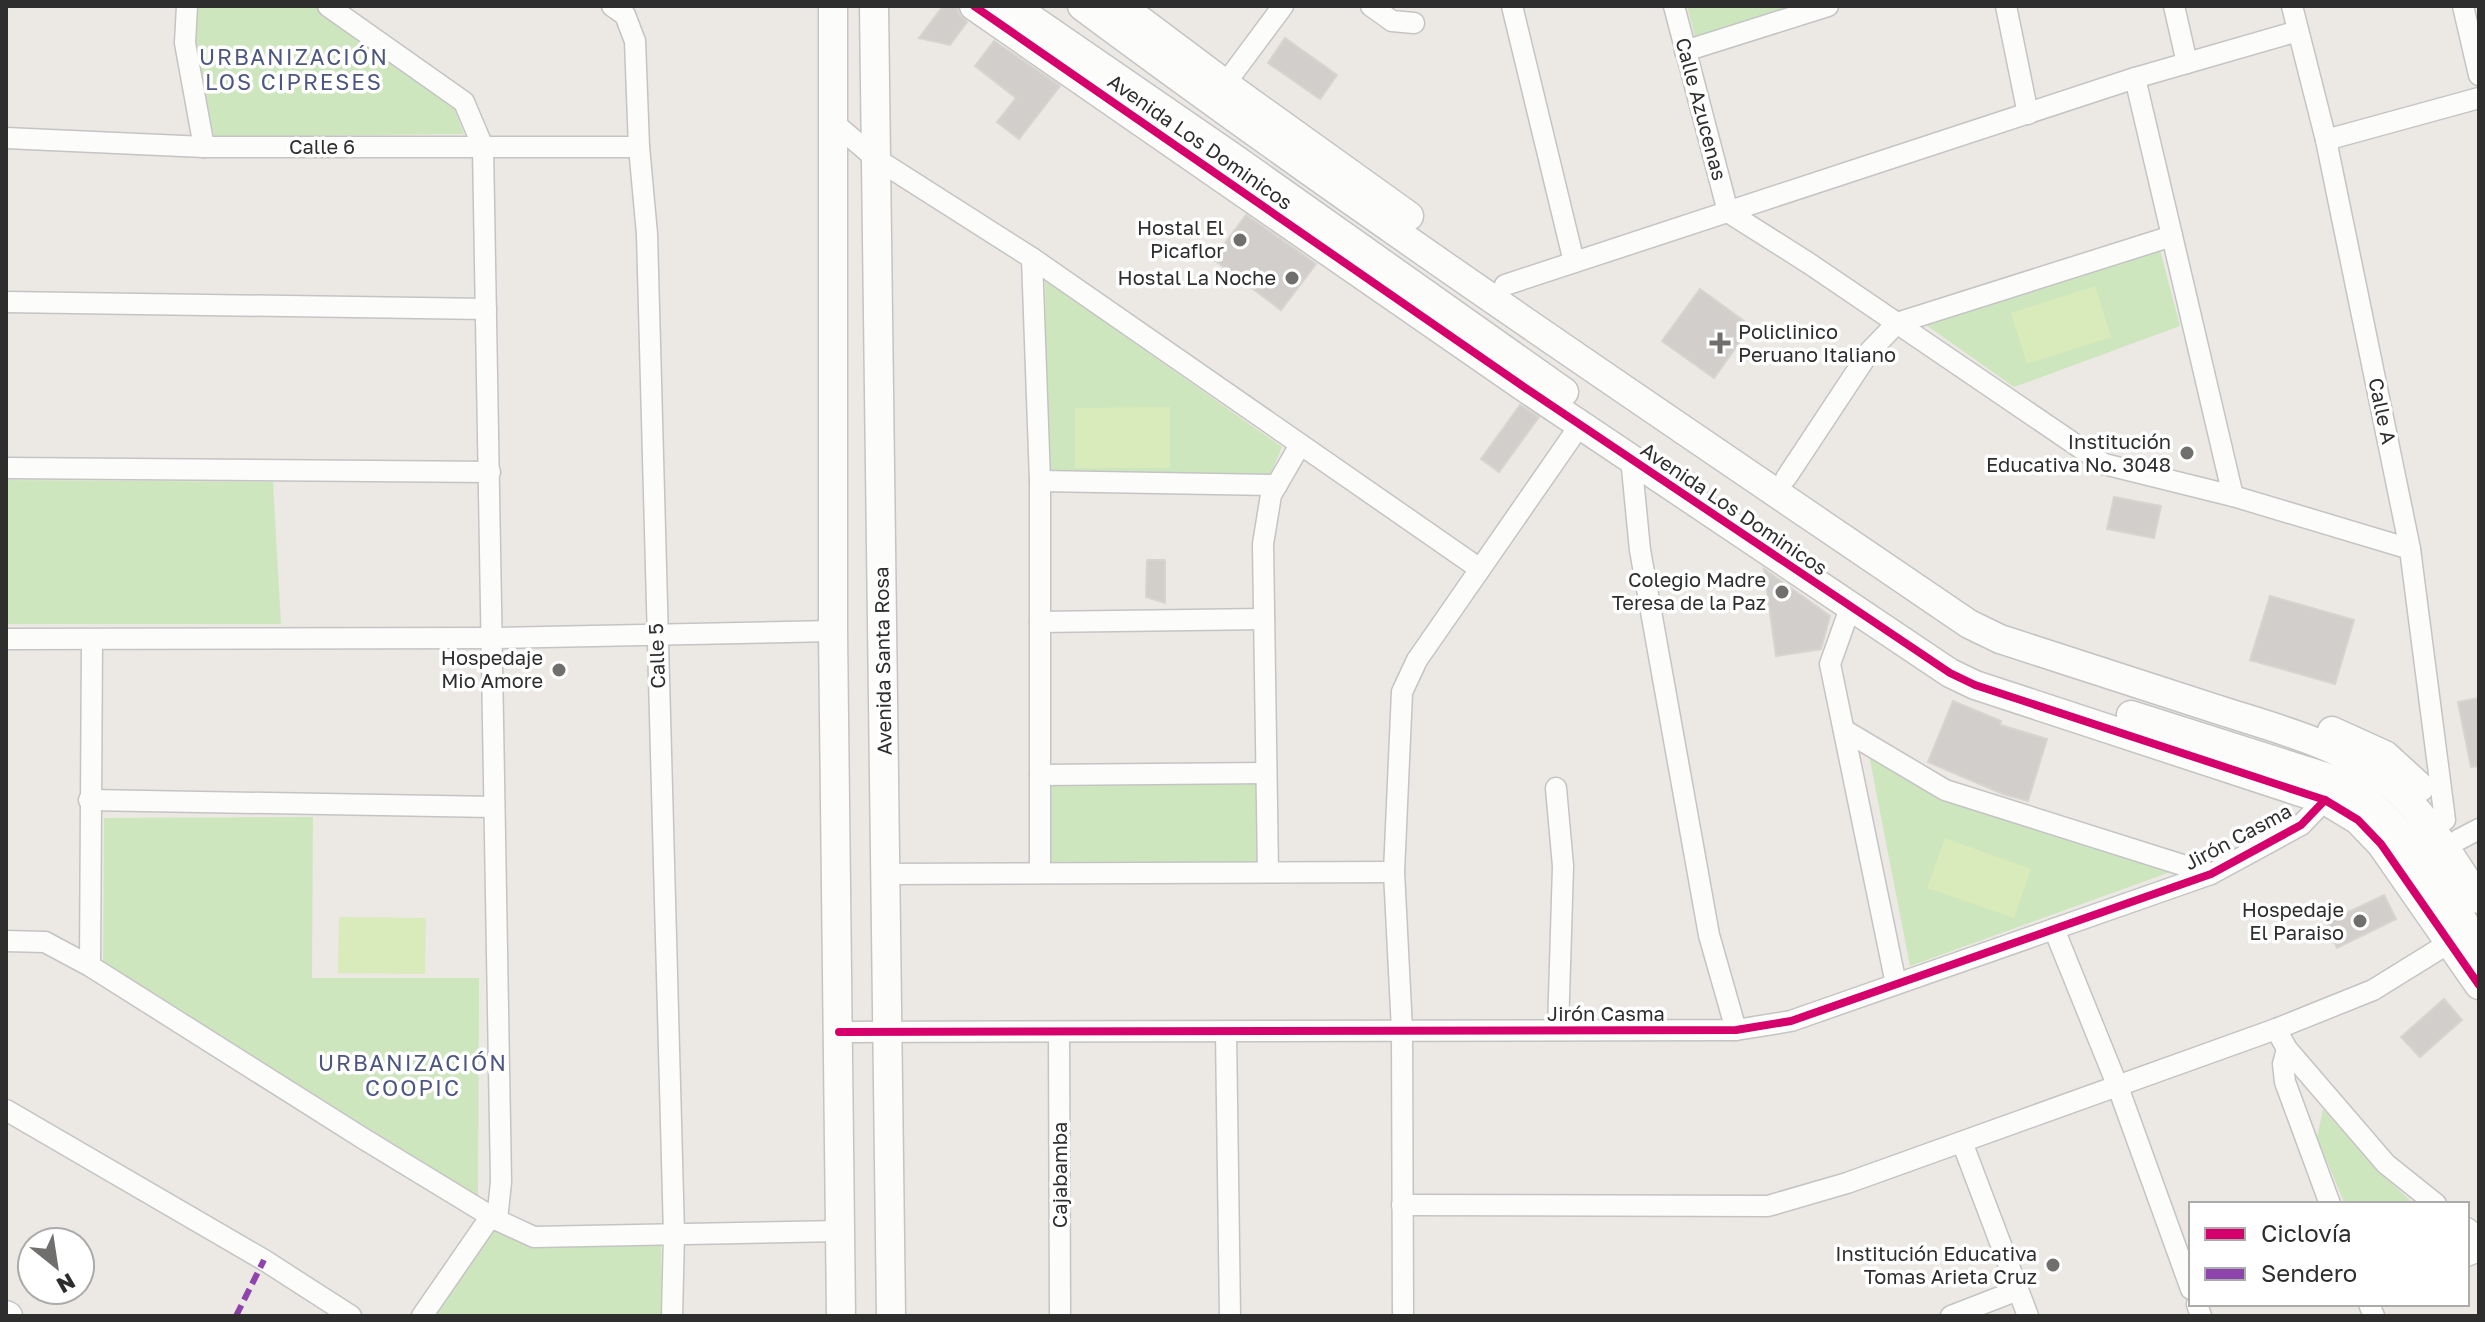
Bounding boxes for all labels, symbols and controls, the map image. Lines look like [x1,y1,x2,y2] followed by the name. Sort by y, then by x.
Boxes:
[1671,35,1733,183] street label: Calle Azucenas
[199,43,389,95] district label: URBANIZACIÓN LOS CIPRESES
[1104,68,1298,214] street label: Avenida Los Dominicos
[289,134,355,158] street label: Calle 6
[1137,215,1224,262] place label: Hostal El Picaflor
[1231,231,1249,249] marker: Hostal El Picaflor
[1118,265,1276,289] place label: Hostal La Noche
[1283,269,1301,287] marker: Hostal La Noche
[1738,319,1896,366] place label: Policlinico Peruano Italiano
[1709,332,1731,354] marker: Policlinico Peruano Italiano
[2364,375,2402,446] street label: Calle A
[1986,429,2171,476] place label: Institución Educativa No. 3048
[1637,437,1832,580] street label: Avenida Los Dominicos
[2178,444,2196,462] marker: Institución Educativa No. 3048
[868,566,896,756] street label: Avenida Santa Rosa
[1612,567,1766,614] place label: Colegio Madre Teresa de la Paz
[1773,583,1791,601] marker: Colegio Madre Teresa de la Paz
[643,623,669,689] street label: Calle 5
[441,645,543,692] place label: Hospedaje Mio Amore
[550,661,568,679] marker: Hospedaje Mio Amore
[2180,798,2295,874] street label: Jirón Casma
[2242,897,2344,944] place label: Hospedaje El Paraiso
[2351,912,2369,930] marker: Hospedaje El Paraiso
[1547,1001,1665,1025] street label: Jirón Casma
[318,1049,508,1101] district label: URBANIZACIÓN COOPIC
[1047,1122,1071,1228] street label: Cajabamba
[2189,1202,2469,1306] legend
[2261,1218,2352,1247] text: Ciclovía
[16,1226,96,1306] north arrow
[1835,1241,2037,1288] place label: Institución Educativa Tomas Arieta Cruz
[2044,1256,2062,1274] marker: Institución Educativa Tomas Arieta Cruz
[2261,1258,2357,1287] text: Sendero
[52,1268,80,1300] text: N

